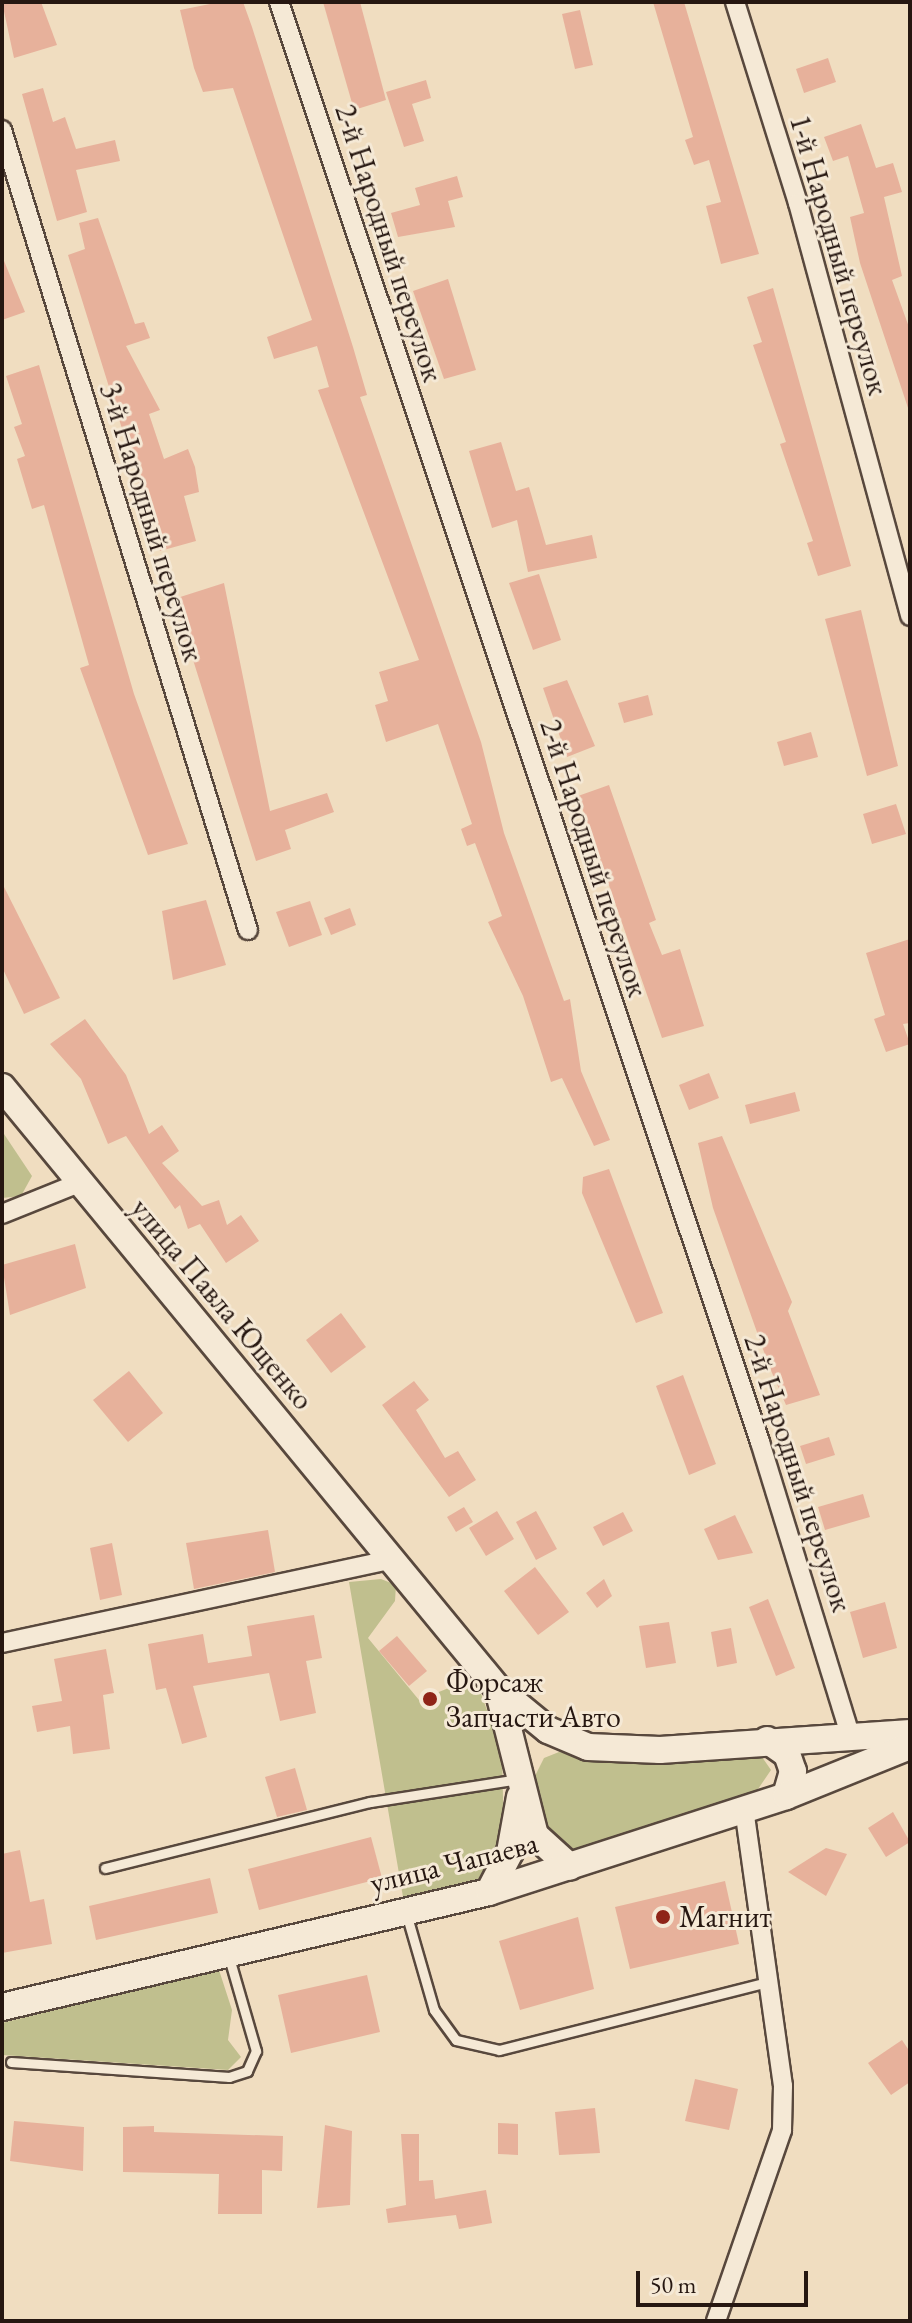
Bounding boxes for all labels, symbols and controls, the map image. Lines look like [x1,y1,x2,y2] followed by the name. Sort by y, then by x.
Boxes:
[327,100,451,386] street label: 2-й Народный переулок
[782,111,896,399] street label: 1-й Народный переулок
[92,378,212,666] street label: 3-й Народный переулок
[532,715,656,1001] street label: 2-й Народный переулок
[123,1191,321,1417] street label: улица Павла Ющенко
[736,1330,860,1616] street label: 2-й Народный переулок
[446,1664,621,1734] place label: Форсаж Запчасти Авто
[421,1690,439,1708] marker: Форсаж Запчасти Авто
[366,1825,542,1901] street label: улица Чапаева
[679,1899,772,1935] place label: Магнит
[654,1908,672,1926] marker: Магнит
[640,2255,812,2305] scale bar
[650,2269,697,2300] text: 50 m

